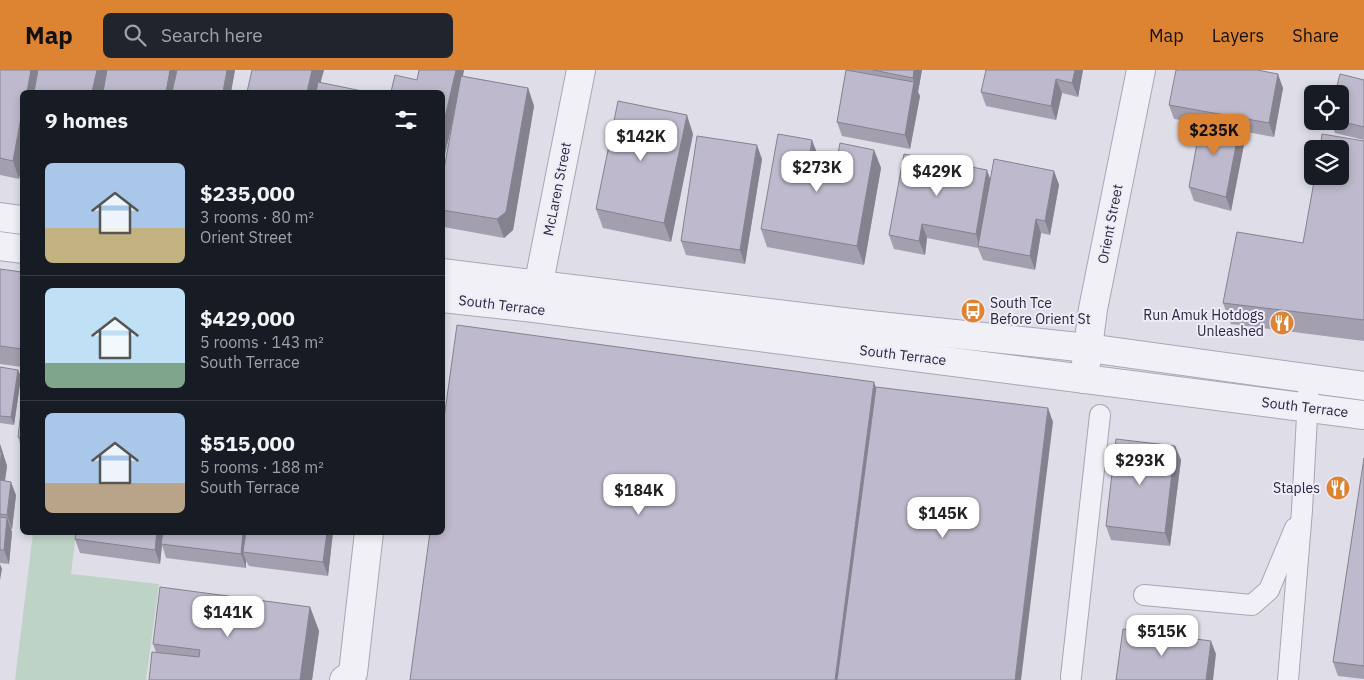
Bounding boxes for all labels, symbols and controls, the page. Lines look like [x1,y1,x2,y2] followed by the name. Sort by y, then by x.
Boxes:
[103,13,453,58] search box
[25,19,73,51] text: Map
[121,21,149,49] icon: search
[161,23,263,47] text: Search here
[1149,24,1184,47] text: Map
[1212,24,1264,47] text: Layers
[1292,24,1339,47] text: Share
[1304,85,1349,185] map controls
[1304,85,1349,130] button: locate
[45,106,128,134] text: 9 homes
[392,106,420,134] icon: filters
[1179,114,1249,156] pin: $235K
[606,119,676,162] pin: $142K
[1189,120,1239,140] text: $235K
[616,126,666,146] text: $142K
[539,140,575,237] street label: McLaren Street
[1304,140,1349,185] button: layers
[782,150,852,193] pin: $273K
[902,154,972,197] pin: $429K
[792,157,842,177] text: $273K
[912,161,962,181] text: $429K
[200,179,295,207] text: $235,000
[85,183,145,243] icon: home
[1093,183,1127,265] street label: Orient Street
[200,207,314,227] text: 3 rooms · 80 m²
[200,227,292,247] text: Orient Street
[458,291,547,319] street label: South Terrace
[990,294,1091,328] place label: South Tce Before Orient St
[960,298,986,324] bus stop icon: South Tce Before Orient St
[200,304,295,332] text: $429,000
[1143,306,1264,340] place label: Run Amuk Hotdogs Unleashed
[85,308,145,368] icon: home
[1269,310,1295,336] restaurant icon: Run Amuk Hotdogs Unleashed
[200,332,324,352] text: 5 rooms · 143 m²
[859,341,948,369] street label: South Terrace
[200,352,300,372] text: South Terrace
[1261,393,1350,421] street label: South Terrace
[200,429,295,457] text: $515,000
[85,433,145,493] icon: home
[1105,444,1175,486] pin: $293K
[1115,450,1165,470] text: $293K
[200,457,324,477] text: 5 rooms · 188 m²
[604,474,674,516] pin: $184K
[1325,475,1351,501] restaurant icon: Staples
[200,477,300,497] text: South Terrace
[1273,479,1320,497] place label: Staples
[614,480,664,500] text: $184K
[908,496,978,539] pin: $145K
[918,503,968,523] text: $145K
[193,596,263,638] pin: $141K
[203,602,253,622] text: $141K
[1127,614,1197,657] pin: $515K
[1137,621,1187,641] text: $515K

